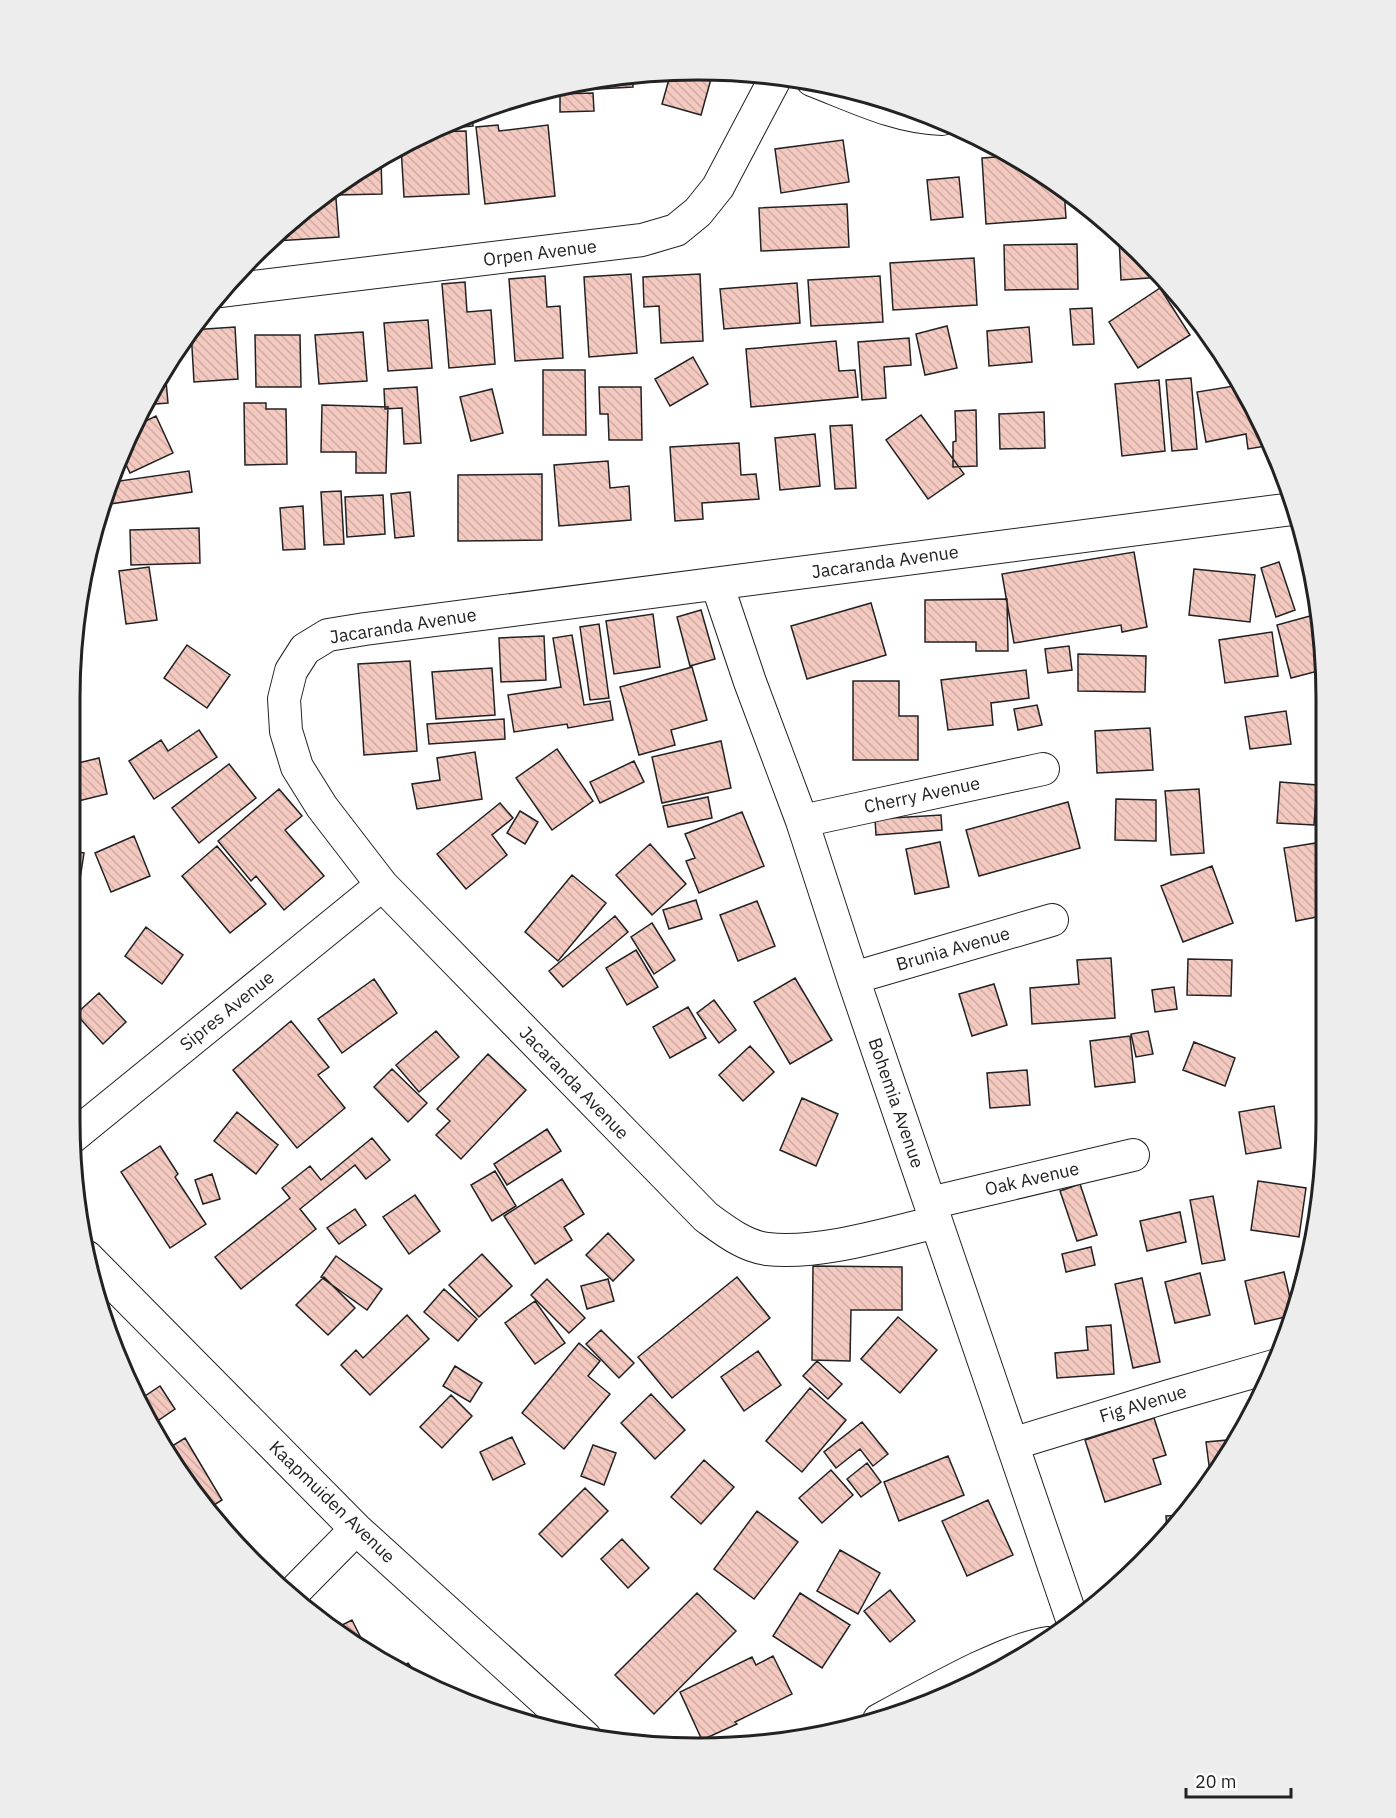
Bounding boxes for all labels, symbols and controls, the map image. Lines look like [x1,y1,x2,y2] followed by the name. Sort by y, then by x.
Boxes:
[482,234,598,271] street label: Orpen Avenue
[810,540,960,583] street label: Jacaranda Avenue
[328,603,478,648] street label: Jacaranda Avenue
[862,771,982,818] street label: Cherry Avenue
[893,921,1013,976] street label: Brunia Avenue
[175,965,279,1056] street label: Sipres Avenue
[515,1021,634,1144] street label: Jacaranda Avenue
[863,1035,930,1171] street label: Bohemia Avenue
[982,1156,1081,1201] street label: Oak Avenue
[1097,1379,1189,1428] street label: Fig AVenue
[265,1436,400,1568] street label: Kaapmuiden Avenue
[1186,1761,1291,1799] scale bar
[1195,1770,1237,1793] text: 20 m

